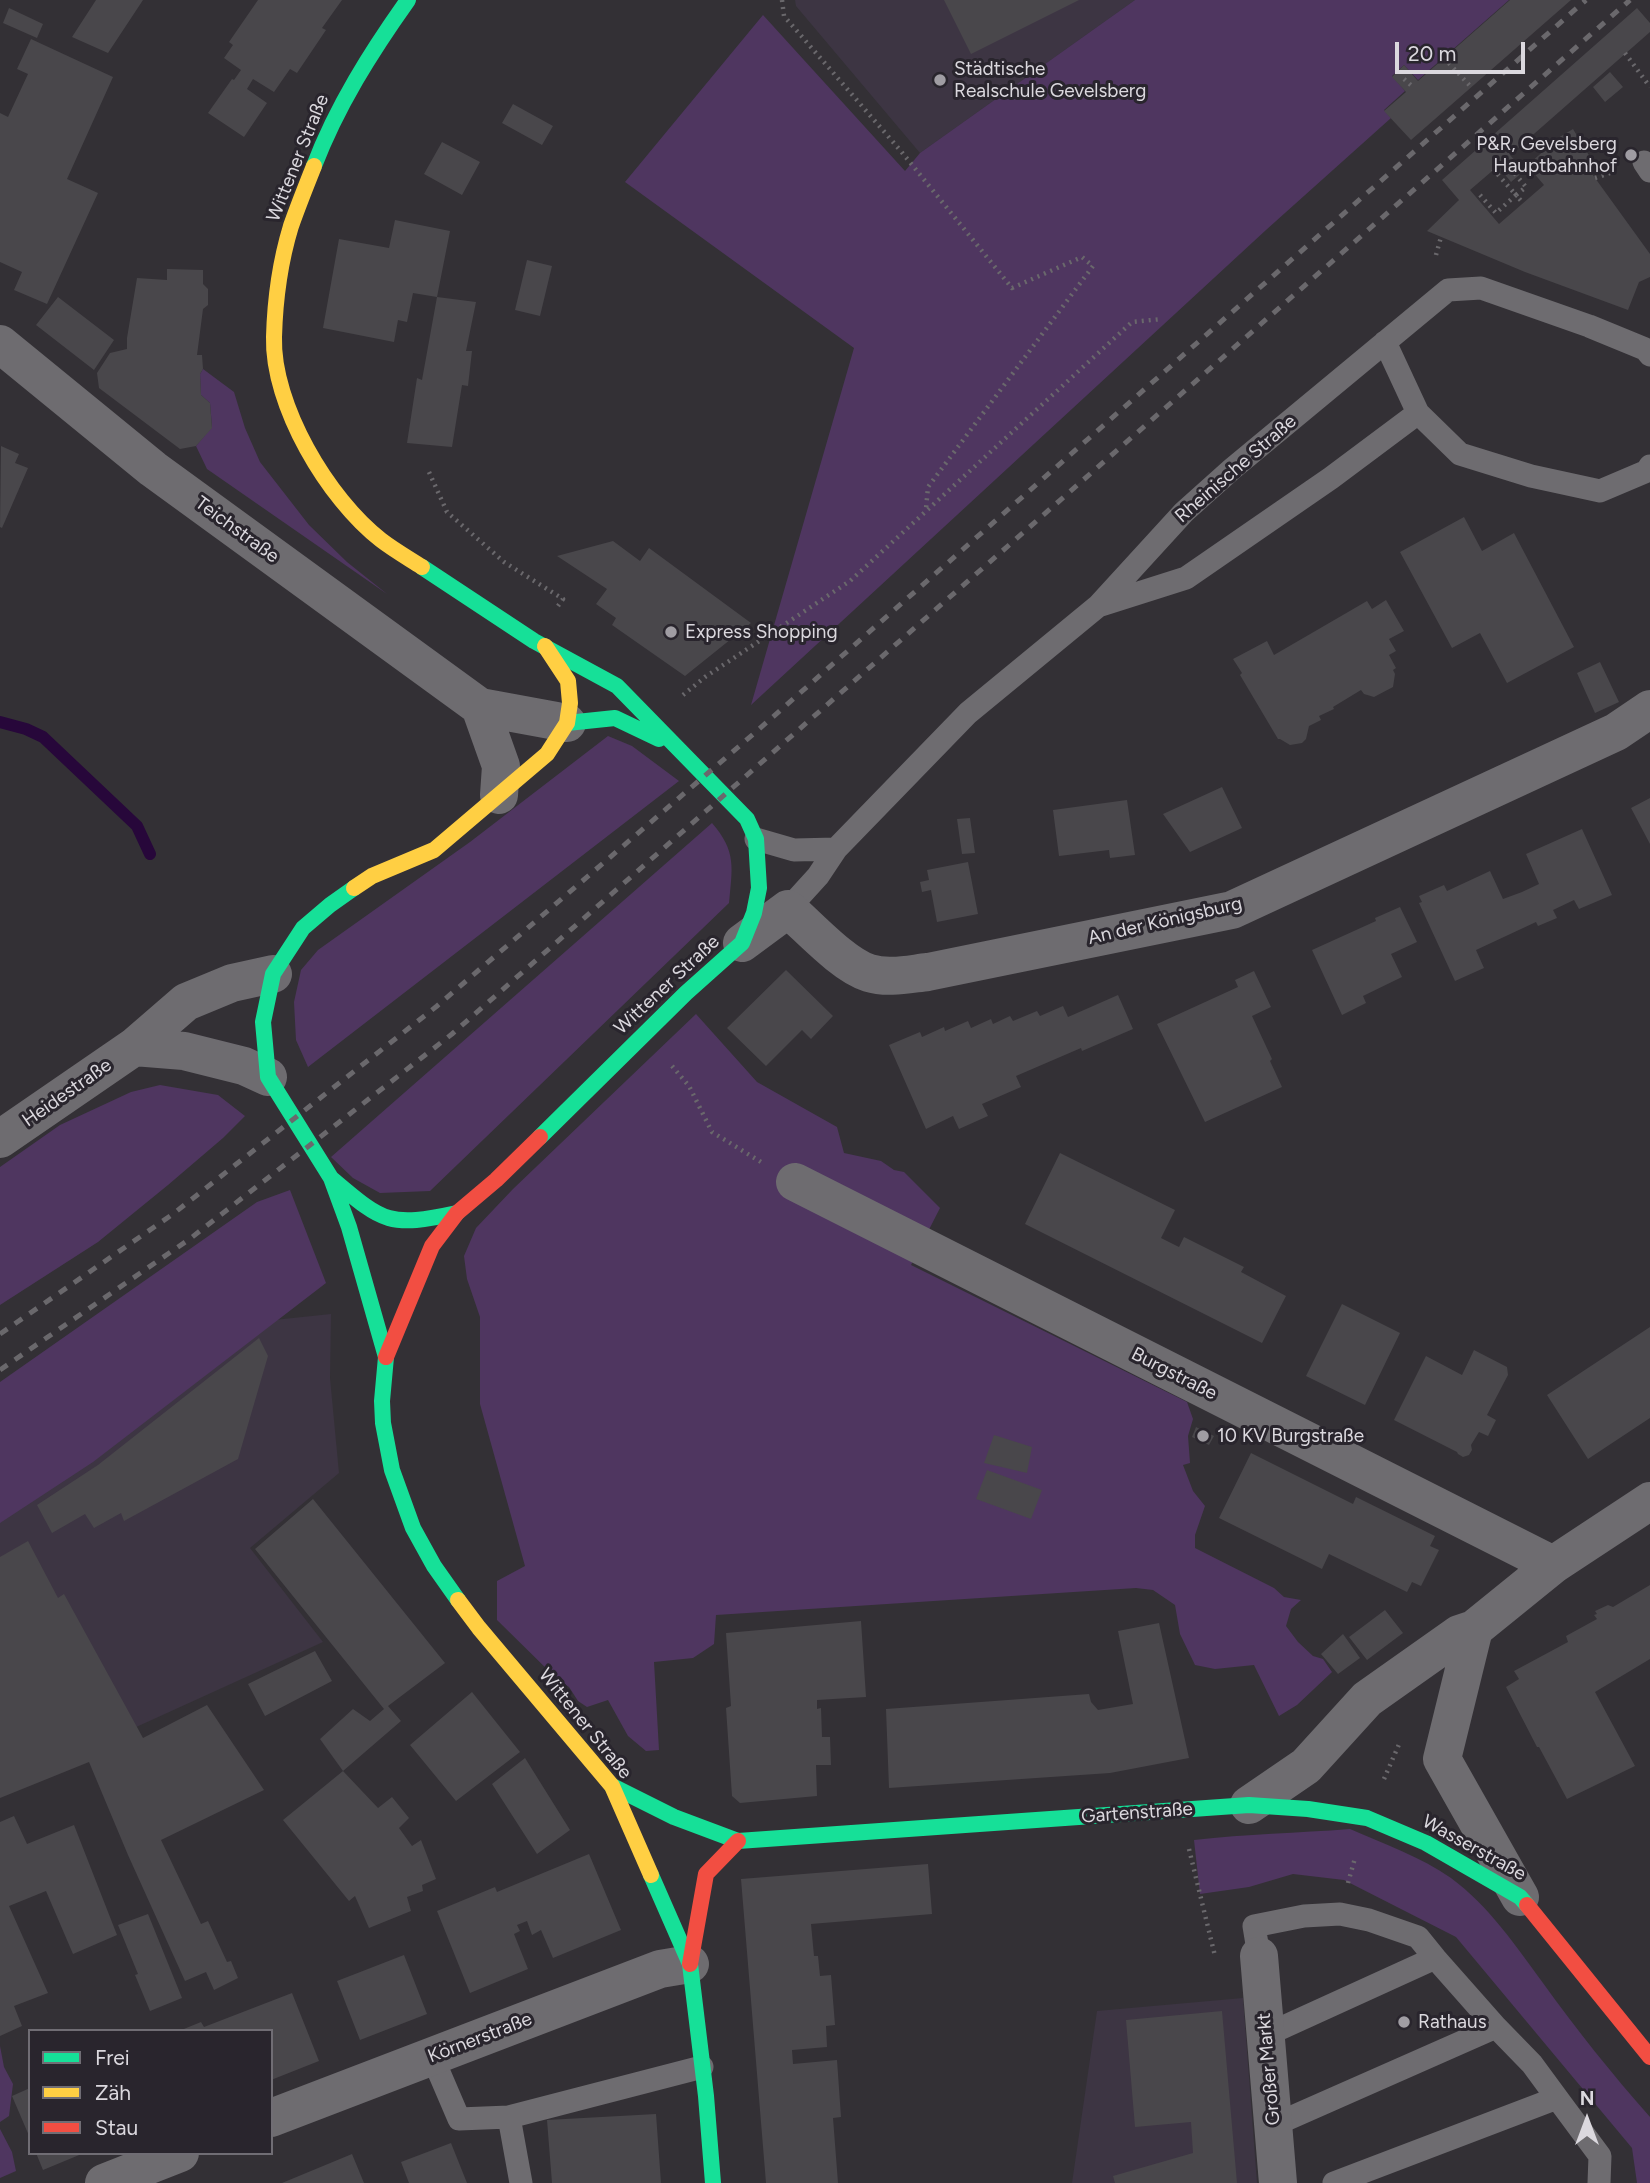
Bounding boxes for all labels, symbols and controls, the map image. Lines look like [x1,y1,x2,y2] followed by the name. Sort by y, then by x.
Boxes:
[1398,28,1528,72] scale bar
[1408,41,1456,66] text: 20 m
[954,58,1146,102] place label: Städtische Realschule Gevelsberg
[932,72,948,88] marker: Städtische Realschule Gevelsberg
[262,91,334,225] street label: Wittener Straße
[1476,133,1617,177] place label: P&R, Gevelsberg Hauptbahnhof
[1623,147,1639,163] marker: P&R, Gevelsberg Hauptbahnhof
[1171,410,1301,528] street label: Rheinische Straße
[191,492,283,568] street label: Teichstraße
[685,621,838,643] place label: Express Shopping
[663,624,679,640] marker: Express Shopping
[1086,892,1244,950] street label: An der Königsburg
[610,930,724,1040] street label: Wittener Straße
[18,1054,116,1132] street label: Heidestraße
[1127,1343,1221,1405] street label: Burgstraße
[1217,1425,1364,1447] place label: 10 KV Burgstraße
[1195,1428,1211,1444] marker: 10 KV Burgstraße
[534,1664,636,1784] street label: Wittener Straße
[1080,1798,1194,1828] street label: Gartenstraße
[1418,1810,1530,1886] street label: Wasserstraße
[425,2008,535,2068] street label: Körnerstraße
[1418,2011,1487,2033] place label: Rathaus
[1253,2012,1285,2126] street label: Großer Markt
[1396,2014,1412,2030] marker: Rathaus
[28,2029,273,2155] legend
[95,2045,130,2070] text: Frei
[95,2080,131,2105] text: Zäh
[1552,2085,1622,2155] north arrow
[1580,2087,1594,2110] text: N
[95,2115,138,2140] text: Stau

